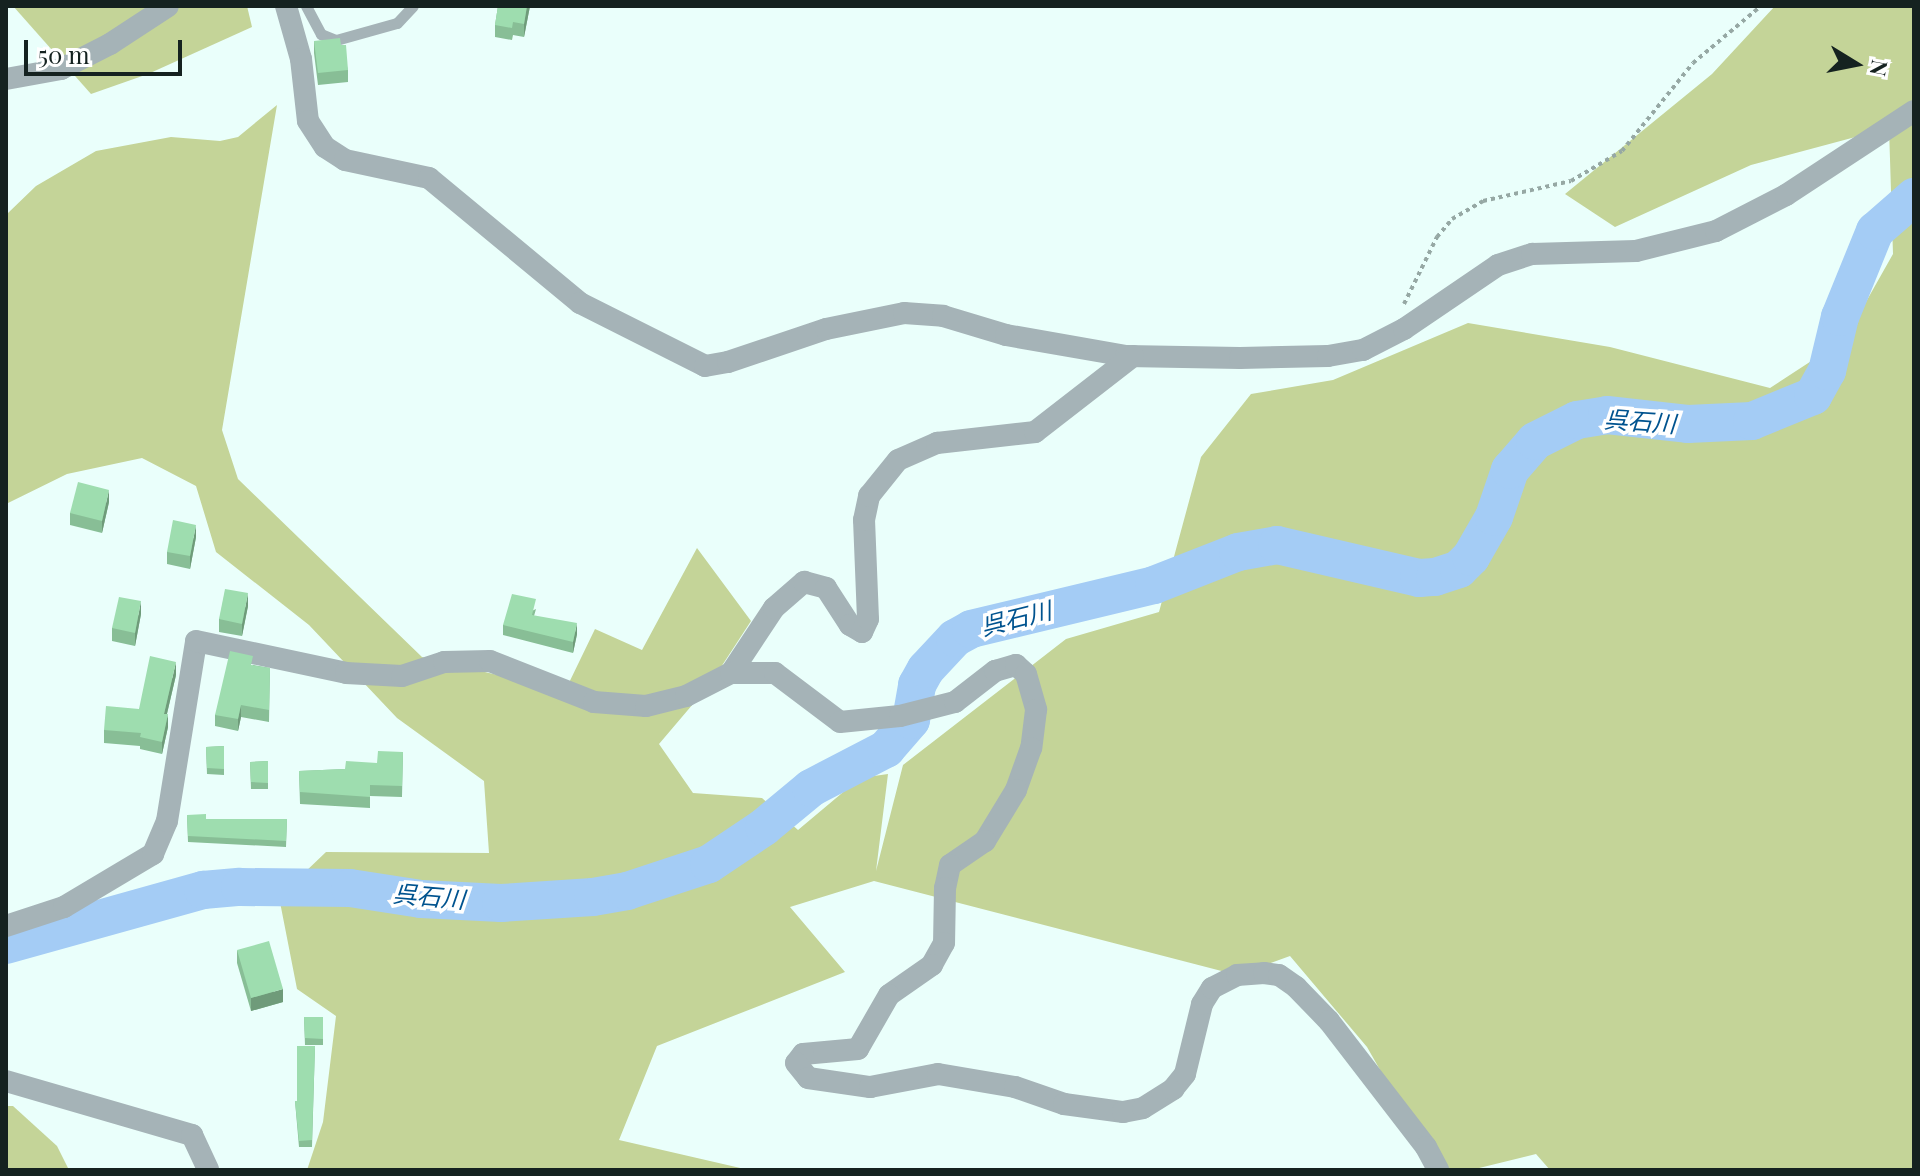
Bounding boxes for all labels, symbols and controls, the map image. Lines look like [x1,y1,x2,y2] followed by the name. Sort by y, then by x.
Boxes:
[28,24,186,74] scale bar
[1816,24,1896,104] north arrow
[38,38,90,70] text: 50 m
[1863,58,1896,79] text: N
[1603,404,1677,438] water label: 呉石川
[978,595,1054,641] water label: 呉石川
[392,879,466,913] water label: 呉石川

